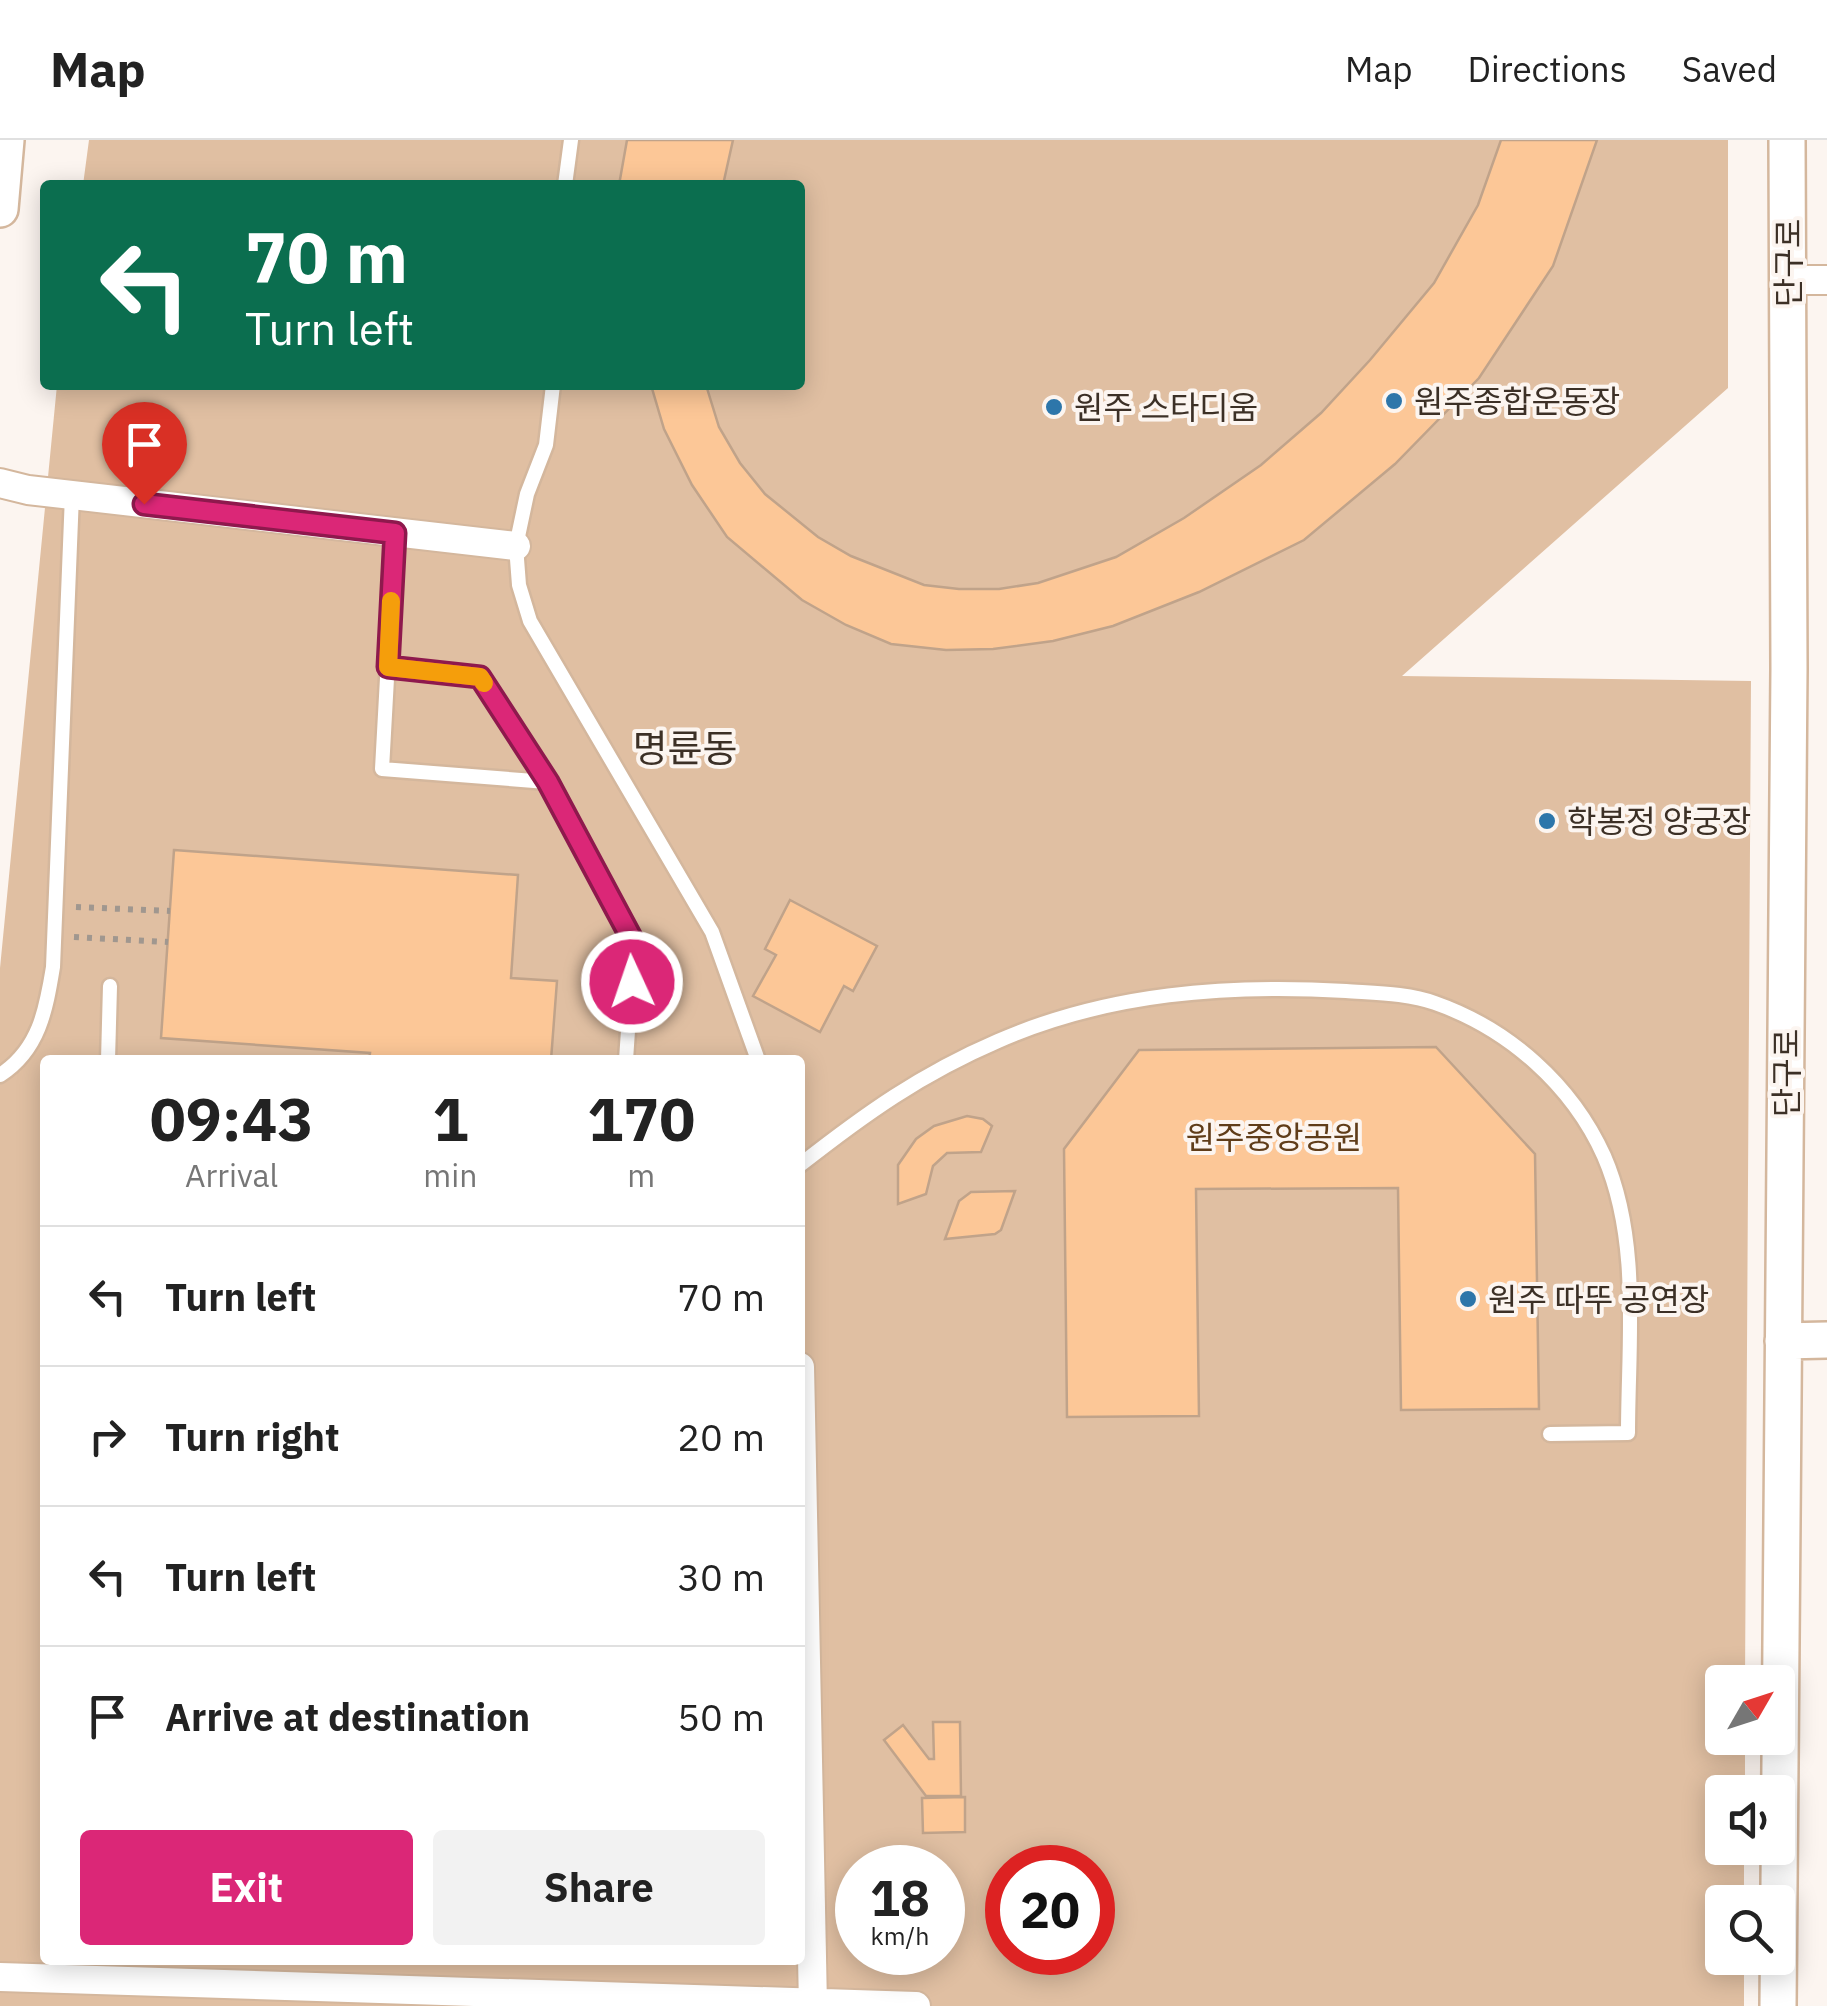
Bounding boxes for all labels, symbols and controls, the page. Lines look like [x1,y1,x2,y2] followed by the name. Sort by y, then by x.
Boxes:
[50,38,146,100] text: Map
[1345,46,1413,92] text: Map
[1468,46,1627,92] text: Directions
[1682,46,1777,92] text: Saved
[245,211,408,302] text: 70 m
[1767,219,1809,307] street label: 단구로
[80,220,210,350] icon: left
[245,299,414,357] text: Turn left
[1414,380,1620,422] place label: 원주종합운동장
[1074,386,1258,428] place label: 원주 스타디움
[1383,390,1405,412] marker: 원주종합운동장
[1043,396,1065,418] marker: 원주 스타디움
[102,402,187,505] pin
[117,417,172,472] icon: arrive
[633,723,737,772] district label: 명륜동
[1567,800,1751,842] place label: 학봉정 양궁장
[1536,810,1558,832] marker: 학봉정 양궁장
[580,930,684,1034] position arrow
[1765,1029,1807,1117] street label: 단구로
[150,1079,314,1158] text: 09:43
[432,1079,468,1158] text: 1
[587,1079,695,1158] text: 170
[1186,1116,1362,1158] park label: 원주중앙공원
[185,1154,278,1196] text: Arrival
[423,1154,477,1196] text: min
[627,1154,655,1196] text: m
[80,1269,135,1324] icon: left
[165,1272,316,1321] text: Turn left
[677,1272,765,1321] text: 70 m
[1488,1278,1709,1320] place label: 원주 따뚜 공연장
[1457,1288,1479,1310] marker: 원주 따뚜 공연장
[80,1409,135,1464] icon: right
[165,1412,340,1461] text: Turn right
[677,1412,765,1461] text: 20 m
[80,1549,135,1604] icon: left
[165,1552,316,1601] text: Turn left
[677,1552,765,1601] text: 30 m
[1705,1665,1795,1755] north arrow
[1705,1665,1795,1975] map controls
[80,1689,135,1744] icon: arrive
[165,1692,530,1741] text: Arrive at destination
[677,1692,765,1741] text: 50 m
[1705,1775,1795,1865] button: sound
[80,1830,413,1945] button: Exit
[433,1830,765,1945] button: Share
[985,1845,1115,1975] speed limit sign: 20
[870,1865,930,1930] text: 18
[1705,1885,1795,1975] button: search
[871,1919,929,1952] text: km/h

